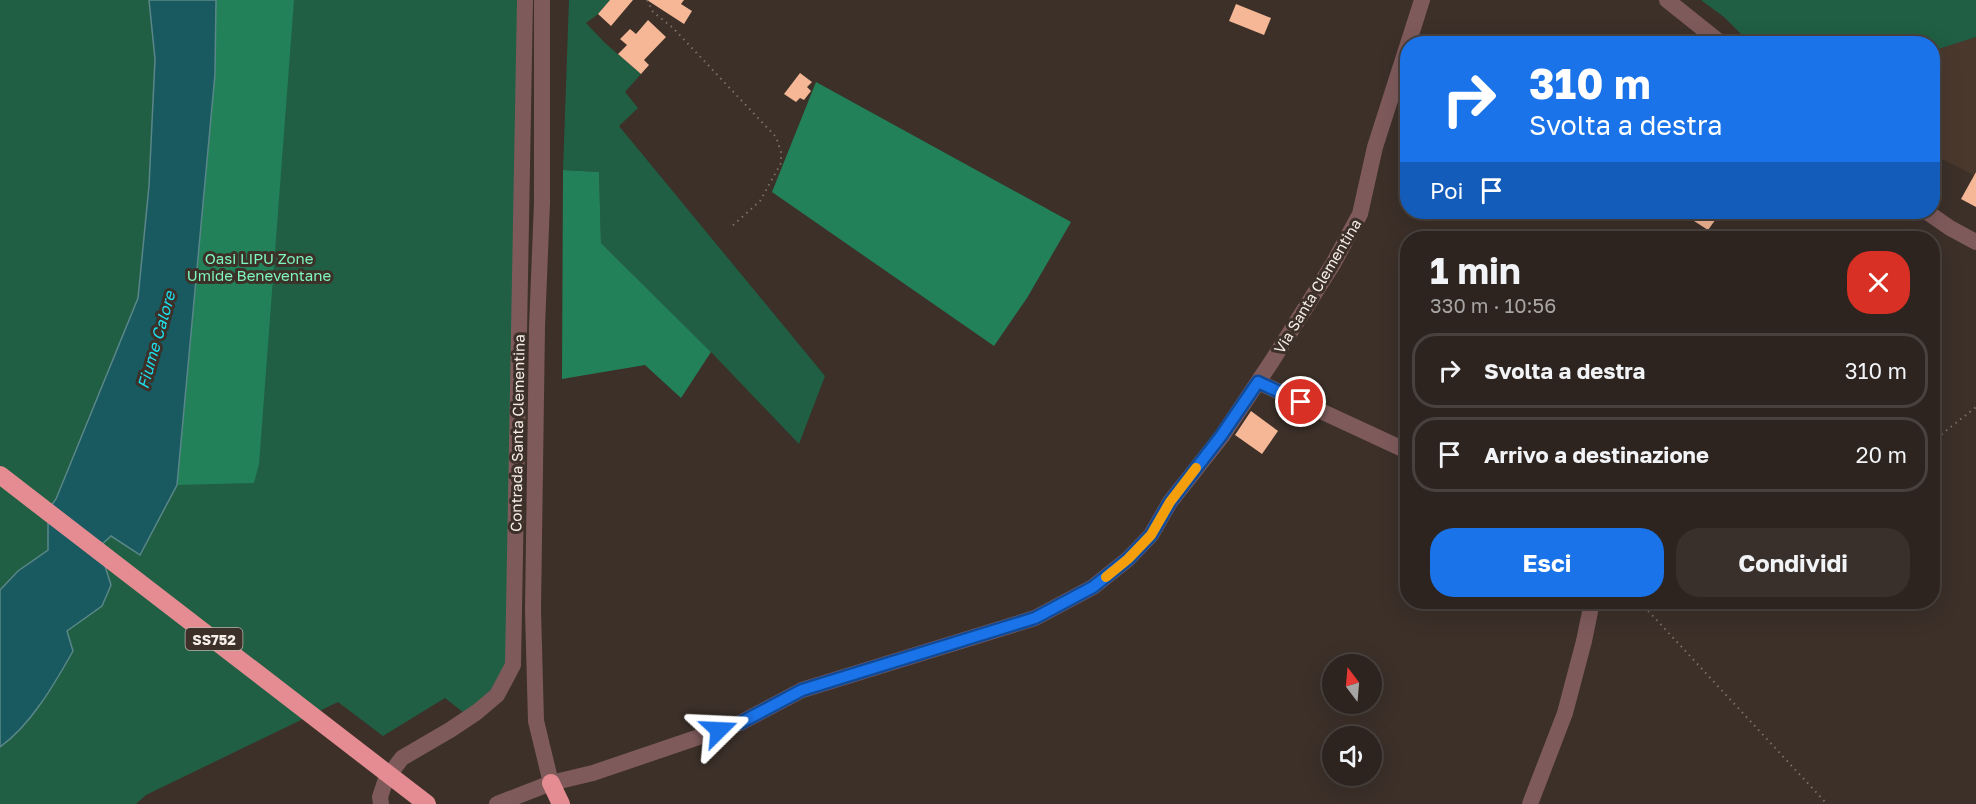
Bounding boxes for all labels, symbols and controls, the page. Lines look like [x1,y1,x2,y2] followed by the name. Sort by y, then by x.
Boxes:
[1529,58,1651,108] text: 310 m
[1430,60,1508,138] icon: right
[1529,109,1723,141] text: Svolta a destra
[1475,174,1508,207] icon: arrive
[1430,177,1463,204] text: Poi
[1270,215,1364,357] street label: Via Santa Clementina
[187,249,332,284] park label: Oasi LIPU Zone Umide Beneventane
[1430,249,1521,292] text: 1 min
[1847,251,1910,314] button: close
[132,287,180,391] water label: Fiume Calore
[1430,293,1556,317] text: 330 m · 10:56
[506,334,528,532] street label: Contrada Santa Clementina
[1433,354,1466,387] icon: right
[1484,357,1645,384] text: Svolta a destra
[1845,357,1907,384] text: 310 m
[1275,376,1326,427] pin
[1284,385,1317,418] icon: arrive
[1433,438,1466,471] icon: arrive
[1484,441,1709,468] text: Arrivo a destinazione
[1856,441,1907,468] text: 20 m
[1430,528,1664,597] button: Esci
[1676,528,1910,597] button: Condividi
[186,628,242,650] road number: SS752
[1322,654,1382,714] north arrow
[1322,654,1382,786] map controls
[687,698,751,762] position arrow
[1322,726,1382,786] button: sound

